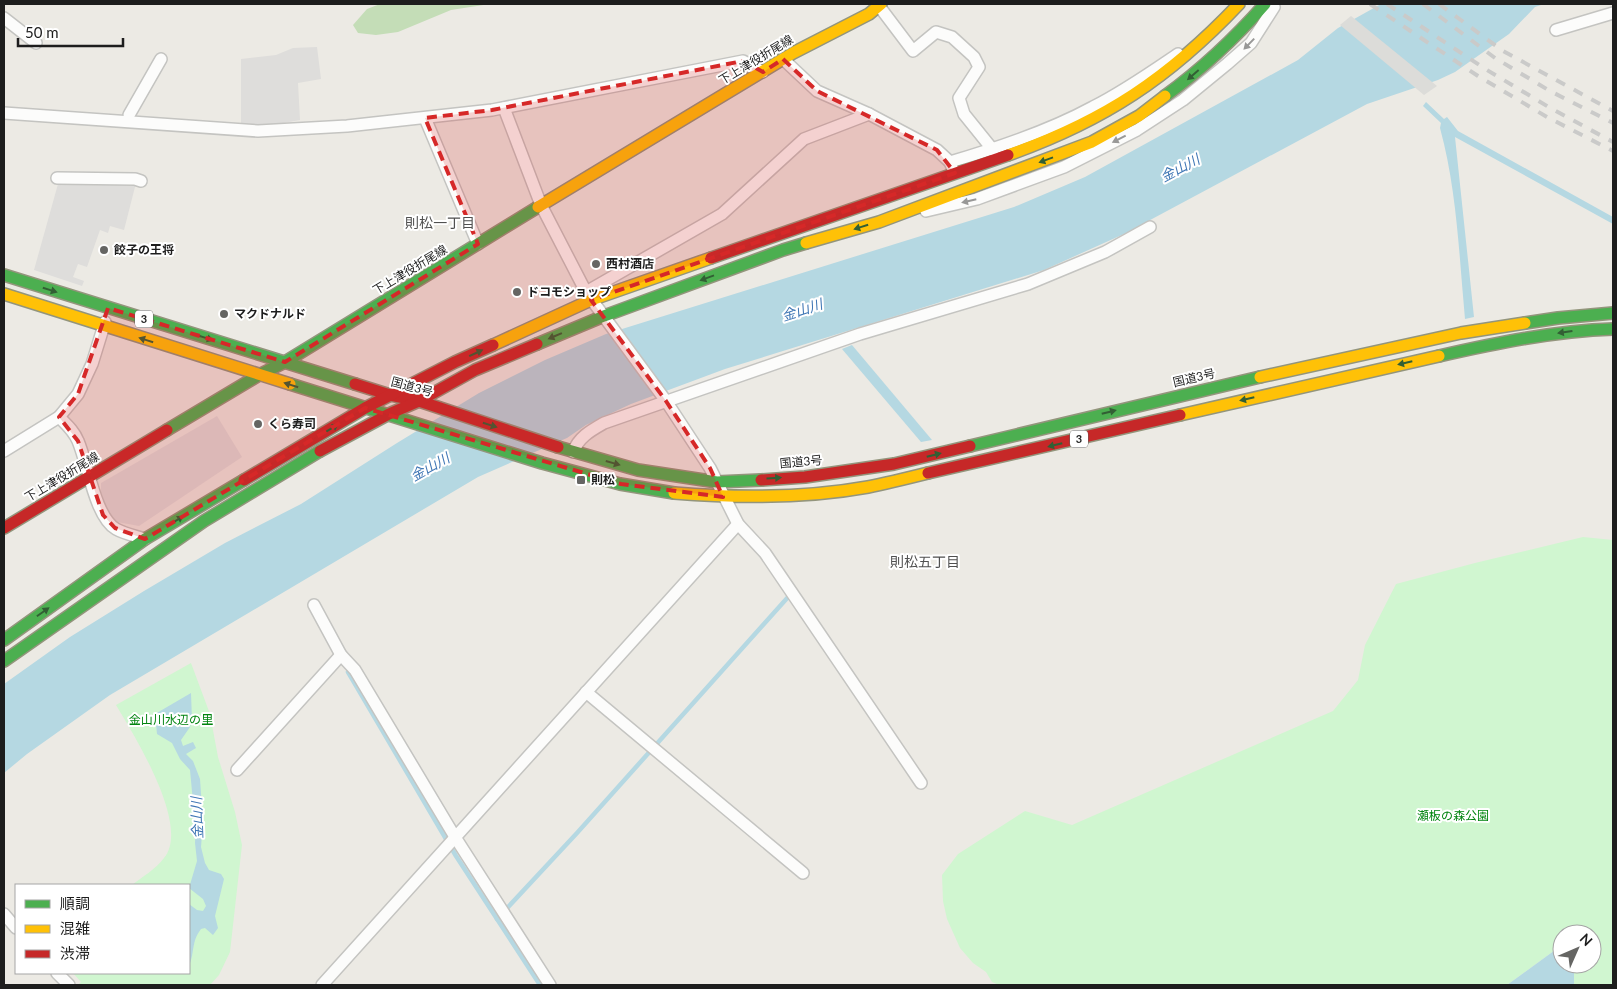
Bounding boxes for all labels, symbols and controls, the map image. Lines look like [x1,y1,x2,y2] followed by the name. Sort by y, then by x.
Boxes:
[18,15,122,47] scale bar
[25,23,59,41] text: 50 m
[716,32,796,88] street label: 下上津役折尾線
[1243,37,1255,49] one-way arrow
[1188,69,1200,81] one-way arrow
[1112,135,1126,143] one-way arrow
[1157,149,1204,185] water label: 金山川
[1039,157,1054,164] one-way arrow
[961,197,977,205] one-way arrow
[405,214,475,231] district label: 則松一丁目
[853,224,868,232] one-way arrow
[113,242,174,257] place label: 餃子の王将
[370,242,450,298] street label: 下上津役折尾線
[98,244,110,256] marker: 餃子の王将
[606,256,654,271] place label: 西村酒店
[590,258,602,270] marker: 西村酒店
[699,275,714,282] one-way arrow
[527,284,611,299] place label: ドコモショップ
[43,286,58,294] one-way arrow
[511,286,523,298] marker: ドコモショップ
[779,294,826,324] water label: 金山川
[234,306,306,321] place label: マクドナルド
[218,308,230,320] marker: マクドナルド
[135,310,153,328] road number: 3
[1556,329,1572,337] one-way arrow
[548,333,562,341] one-way arrow
[198,334,213,342] one-way arrow
[138,335,153,343] one-way arrow
[469,348,483,356] one-way arrow
[1398,359,1413,367] one-way arrow
[1171,365,1217,390] street label: 国道3号
[389,374,435,399] street label: 国道3号
[284,381,299,389] one-way arrow
[1239,395,1254,403] one-way arrow
[1101,408,1116,416] one-way arrow
[268,416,316,431] place label: くら寿司
[252,418,264,430] marker: くら寿司
[483,422,498,429] one-way arrow
[325,423,338,432] one-way arrow
[1070,430,1088,448] road number: 3
[1047,441,1062,449] one-way arrow
[407,448,454,484] water label: 金山川
[22,449,102,505] street label: 下上津役折尾線
[926,451,941,459] one-way arrow
[779,452,823,471] street label: 国道3号
[605,459,620,467] one-way arrow
[591,472,615,487] place label: 則松
[575,474,587,486] marker: 則松
[766,474,782,482] one-way arrow
[171,516,184,525] one-way arrow
[890,553,960,570] district label: 則松五丁目
[37,607,50,617] one-way arrow
[129,712,213,727] park label: 金山川水辺の里
[187,795,206,839] water label: 金山川
[1417,808,1489,823] park label: 瀬板の森公園
[15,884,190,974] legend
[60,894,90,912] text: 順調
[60,919,90,937] text: 混雑
[1552,924,1602,974] north arrow
[1577,930,1596,949] text: N
[60,944,90,962] text: 渋滞

